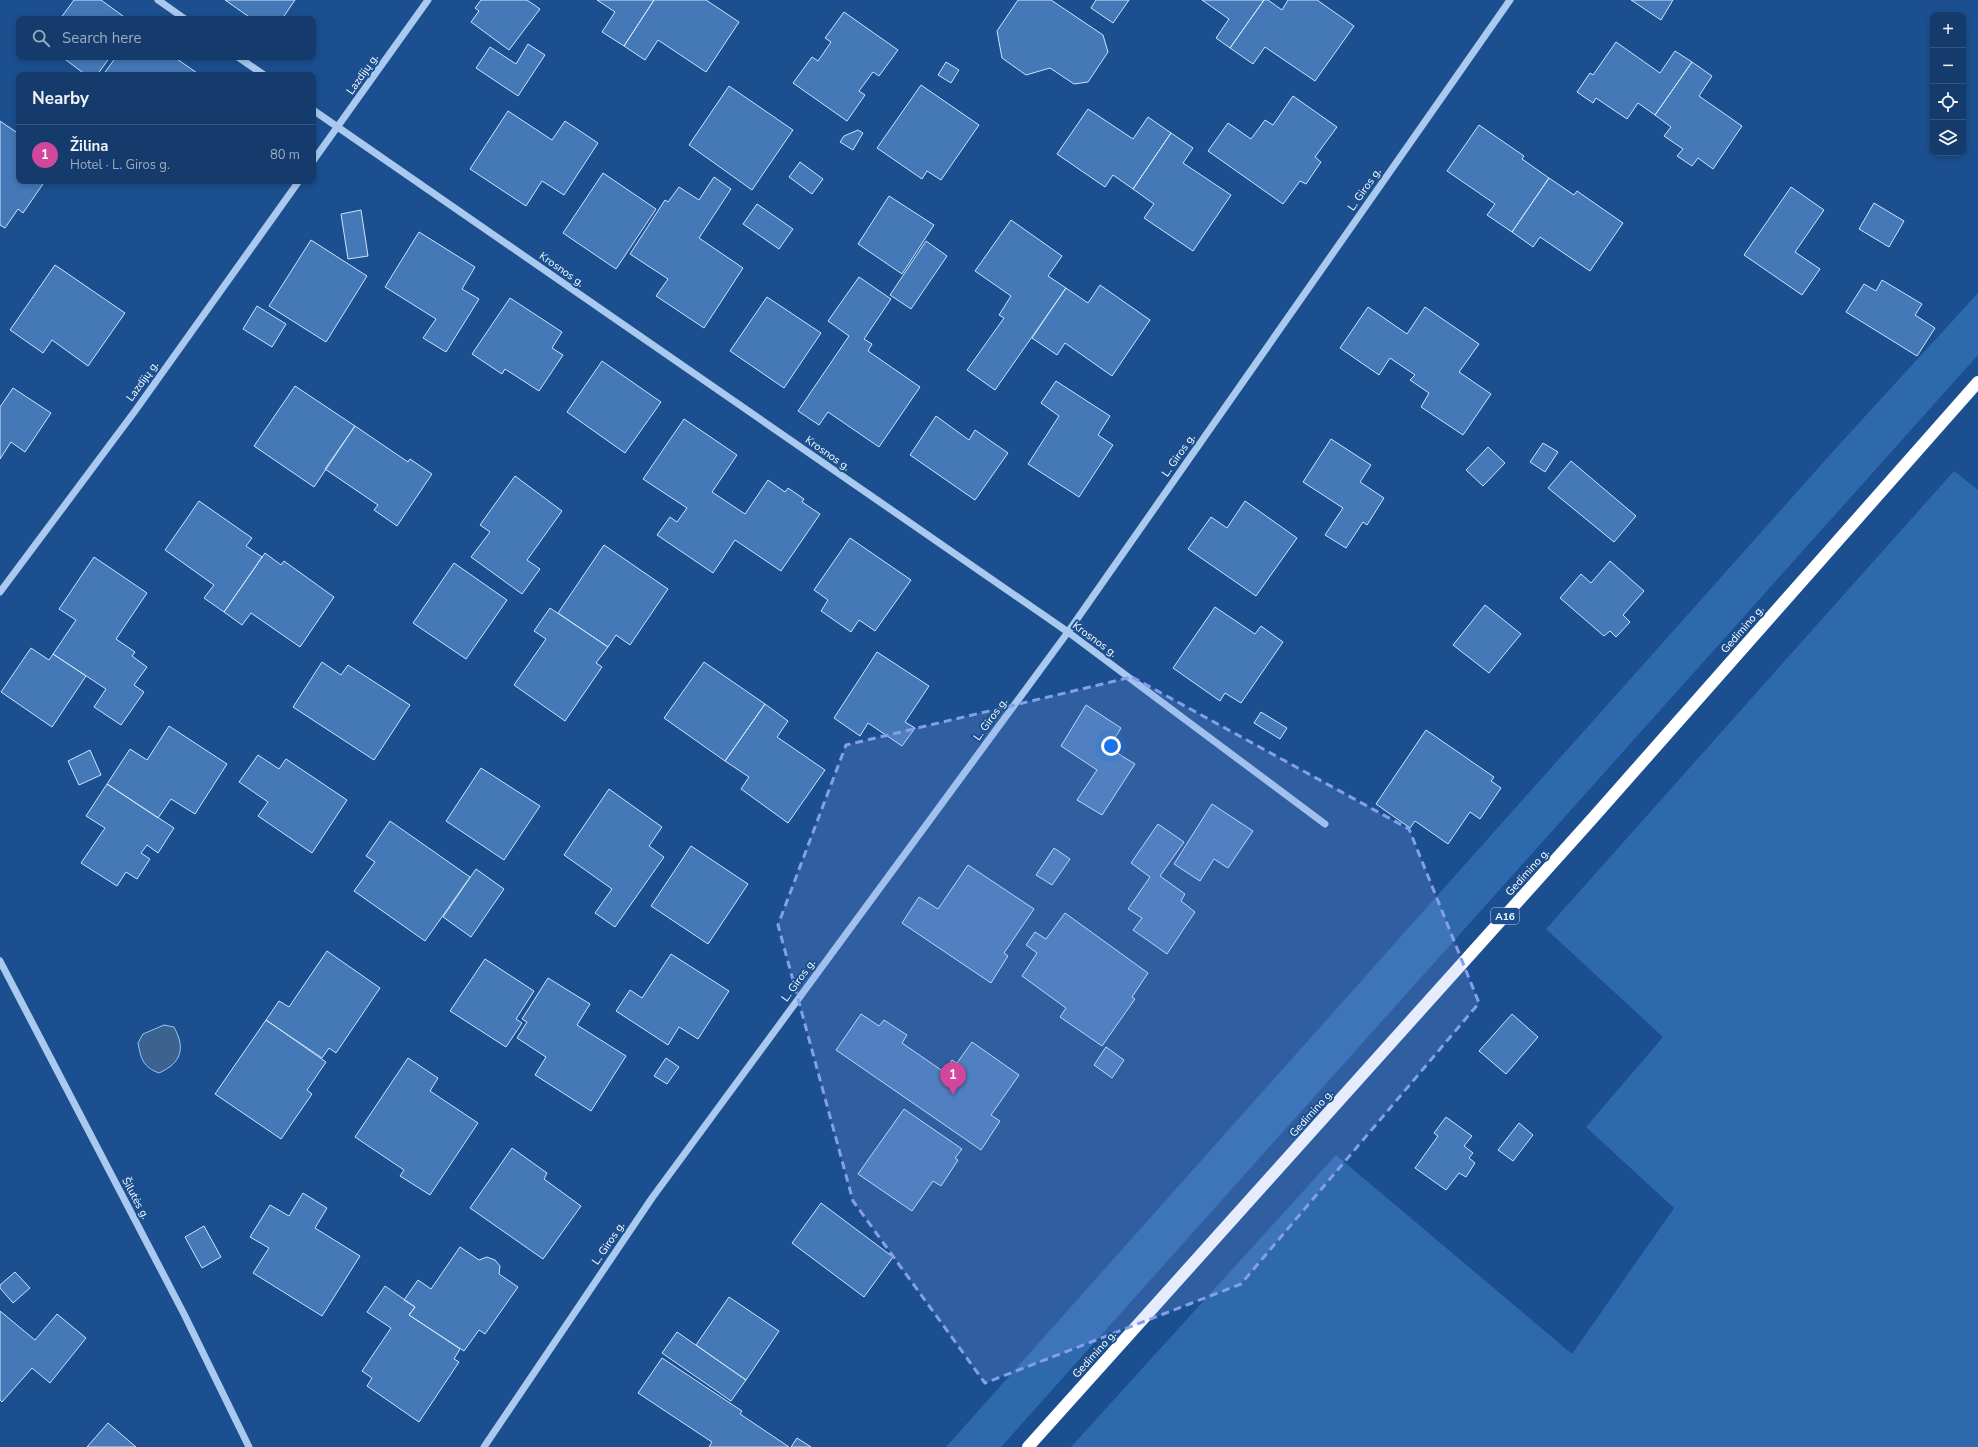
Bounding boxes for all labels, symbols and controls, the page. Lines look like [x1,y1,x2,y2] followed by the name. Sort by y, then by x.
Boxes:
[1930,12,1966,156] map controls
[1930,12,1966,48] button: +
[16,16,316,60] search box
[30,27,52,49] icon: search
[62,28,142,48] text: Search here
[1930,48,1966,84] button: −
[343,51,382,98] street label: Lazdijų g.
[1930,84,1966,120] button: locate
[32,87,89,110] text: Nearby
[1930,120,1966,156] button: layers
[70,136,109,156] text: Žilina
[41,146,49,164] text: 1
[270,146,300,164] text: 80 m
[70,156,170,174] text: Hotel · L. Giros g.
[1344,165,1385,214] street label: L. Giros g.
[536,248,587,290] street label: Krosnos g.
[123,358,162,404] street label: Lazdijų g.
[1158,431,1199,480] street label: L. Giros g.
[802,432,853,474] street label: Krosnos g.
[1717,602,1767,656] street label: Gedimino g.
[1069,618,1120,661] street label: Krosnos g.
[970,695,1011,744] street label: L. Giros g.
[1101,736,1121,756] your location
[1502,845,1553,899] street label: Gedimino g.
[1491,908,1519,924] road number: A16
[778,956,819,1005] street label: L. Giros g.
[940,1062,966,1095] pin: 1
[1286,1086,1337,1140] street label: Gedimino g.
[118,1174,154,1222] street label: Šilutės g.
[588,1219,628,1268] street label: L. Giros g.
[1069,1327,1120,1381] street label: Gedimino g.

